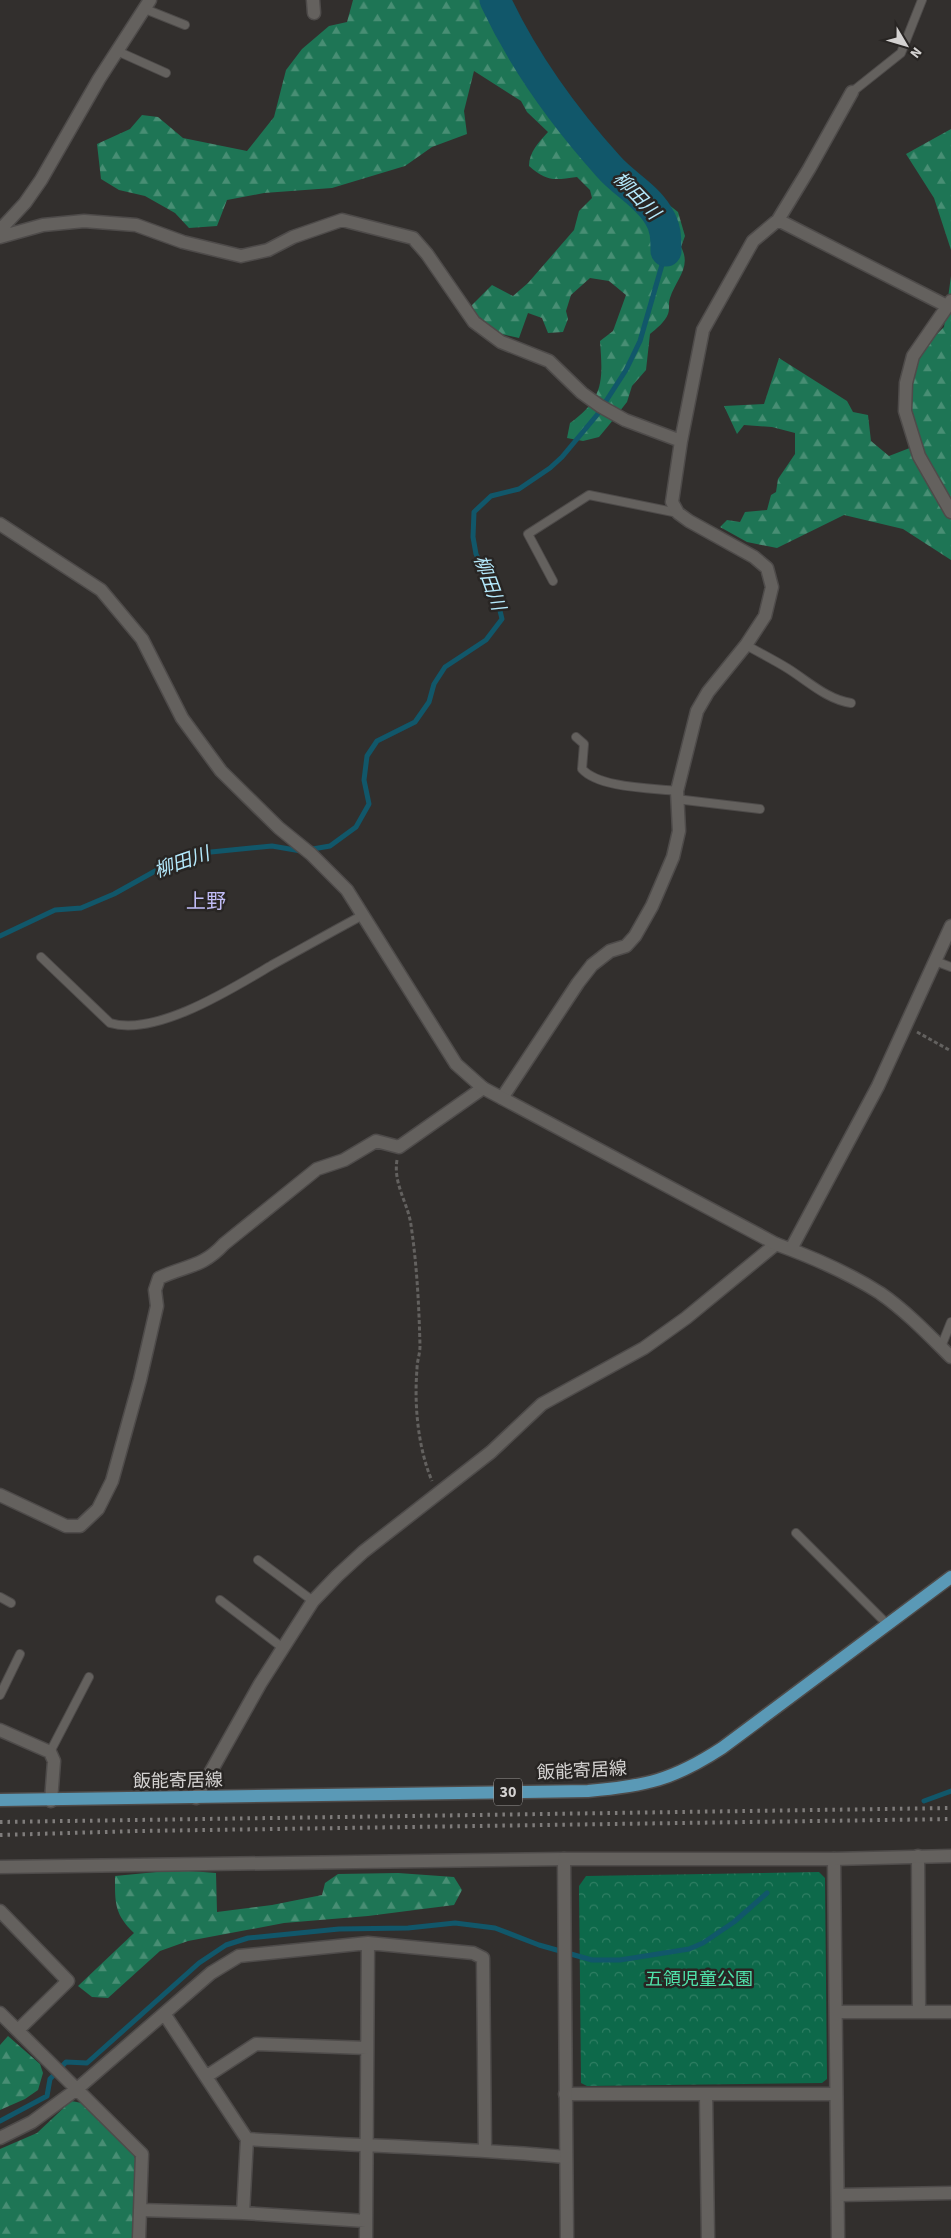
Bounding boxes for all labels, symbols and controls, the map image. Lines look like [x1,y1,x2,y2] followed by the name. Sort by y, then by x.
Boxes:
[881,20,931,70] north arrow
[905,43,926,62] text: N
[606,166,667,227] water label: 柳田川
[467,552,512,616] water label: 柳田川
[151,840,215,885] water label: 柳田川
[186,888,226,916] district label: 上野
[536,1756,628,1786] street label: 飯能寄居線
[133,1768,223,1794] street label: 飯能寄居線
[494,1778,522,1805] road number: 30
[645,1967,753,1992] park label: 五領児童公園

